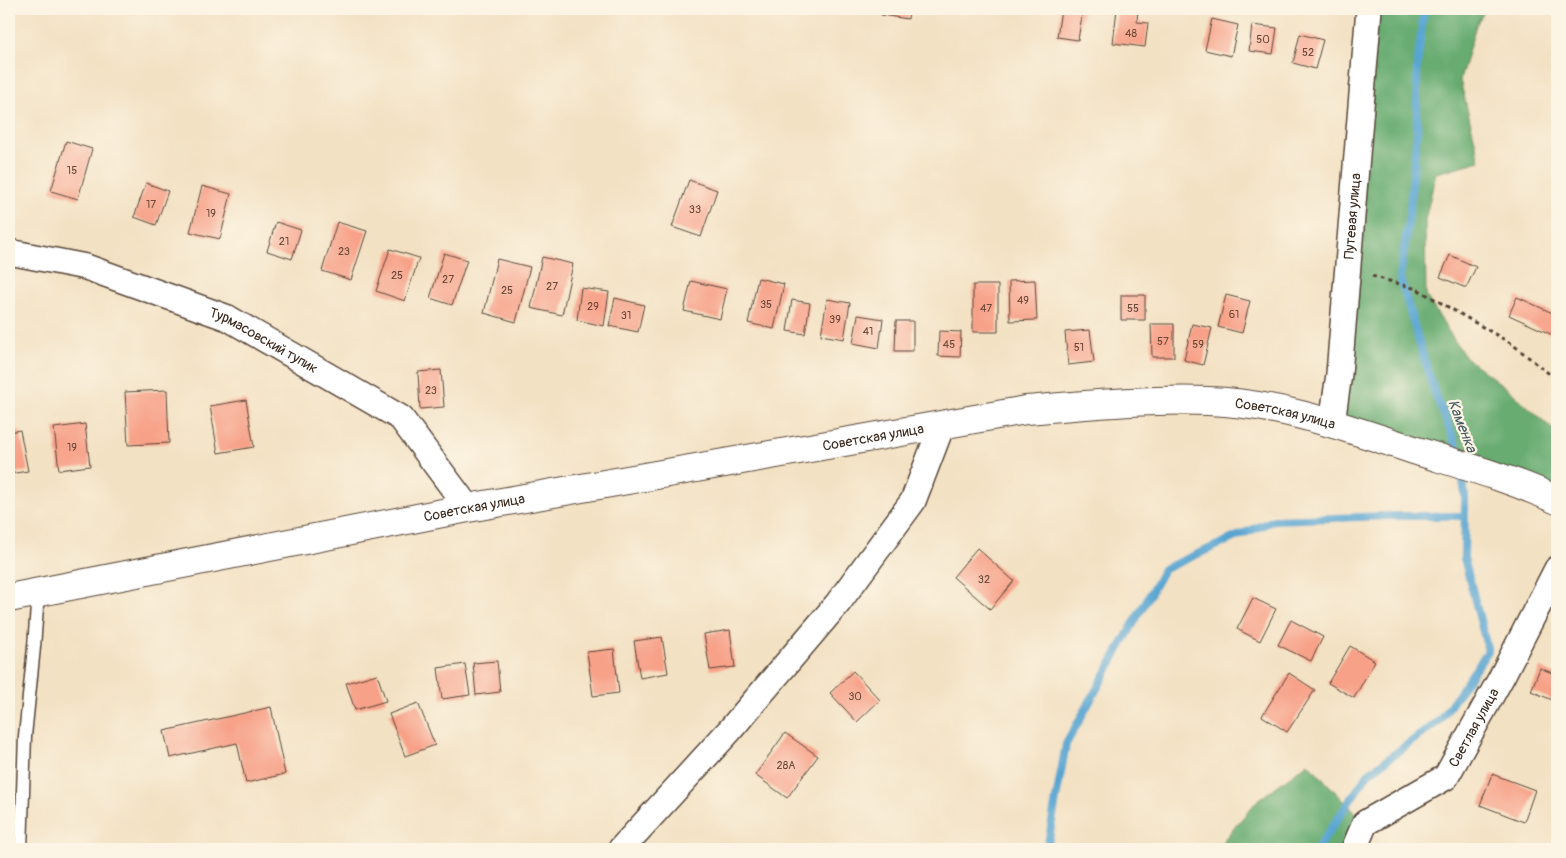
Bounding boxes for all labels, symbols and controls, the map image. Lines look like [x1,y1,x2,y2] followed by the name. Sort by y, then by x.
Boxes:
[1125,27,1137,40] house number: 48
[1256,33,1270,46] house number: 50
[1302,46,1314,59] house number: 52
[67,164,77,177] house number: 15
[1340,172,1364,260] street label: Путевая улица
[146,198,156,211] house number: 17
[689,203,701,216] house number: 33
[206,207,216,220] house number: 19
[279,235,289,248] house number: 21
[338,245,350,258] house number: 23
[391,269,403,282] house number: 25
[442,273,454,286] house number: 27
[546,280,558,293] house number: 27
[501,284,513,297] house number: 25
[1017,294,1029,307] house number: 49
[760,298,772,311] house number: 35
[587,300,599,313] house number: 29
[980,302,992,315] house number: 47
[1127,302,1139,315] house number: 55
[207,304,321,377] street label: Турмасовский тупик
[1229,308,1239,321] house number: 61
[621,309,631,322] house number: 31
[829,313,841,326] house number: 39
[863,325,873,338] house number: 41
[1157,335,1169,348] house number: 57
[943,338,955,351] house number: 45
[1192,338,1204,351] house number: 59
[1074,341,1084,354] house number: 51
[425,384,437,397] house number: 23
[1234,394,1338,433] street label: Советская улица
[1443,397,1481,456] water label: Каменка
[821,420,925,454] street label: Советская улица
[67,441,77,454] house number: 19
[422,490,526,525] street label: Советская улица
[978,573,990,586] house number: 32
[1445,685,1502,770] street label: Светлая улица
[848,690,862,703] house number: 30
[777,759,795,772] house number: 28А

